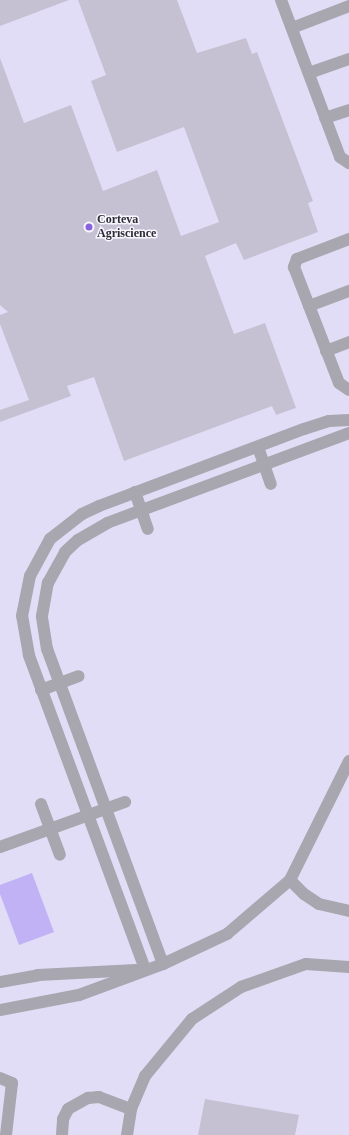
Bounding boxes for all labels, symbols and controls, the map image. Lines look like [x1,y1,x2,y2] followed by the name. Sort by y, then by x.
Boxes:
[97,213,156,241] place label: Corteva Agriscience
[84,222,94,232] marker: Corteva Agriscience

